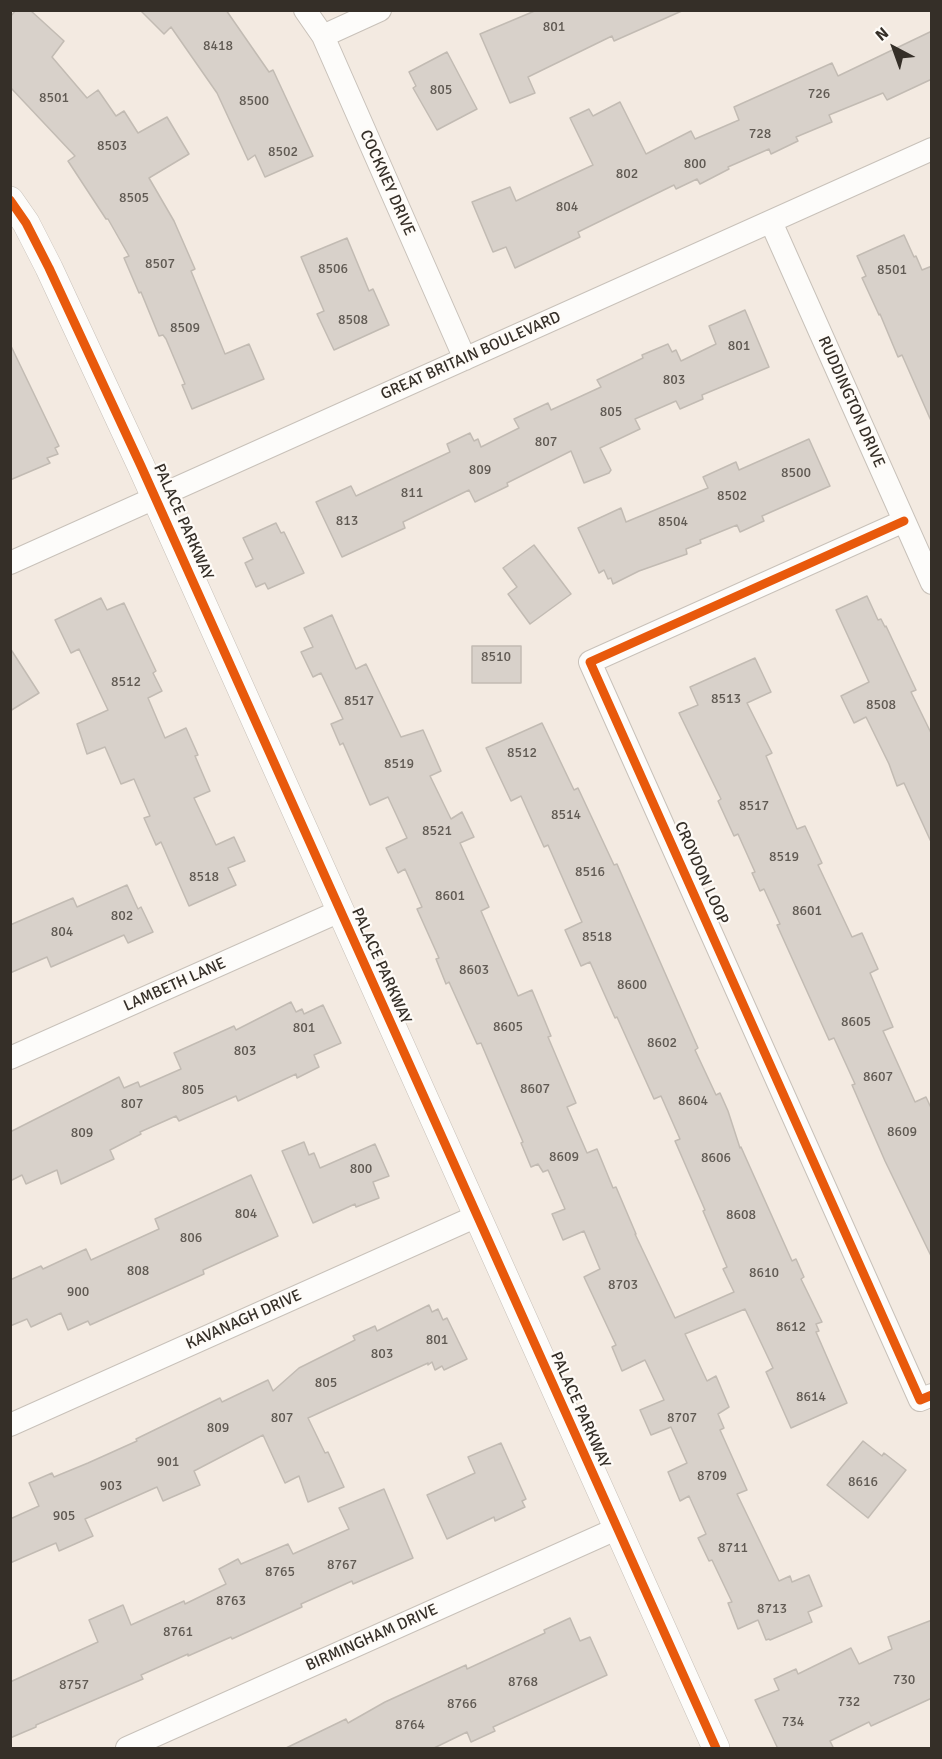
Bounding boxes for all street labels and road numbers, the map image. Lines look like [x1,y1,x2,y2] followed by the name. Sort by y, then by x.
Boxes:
[355,127,419,239] street label: COCKNEY DRIVE
[378,308,564,404] street label: GREAT BRITAIN BOULEVARD
[813,333,889,471] street label: RUDDINGTON DRIVE
[149,461,217,583] street label: PALACE PARKWAY
[670,819,732,927] street label: CROYDON LOOP
[347,905,415,1027] street label: PALACE PARKWAY
[121,954,229,1016] street label: LAMBETH LANE
[183,1286,305,1354] street label: KAVANAGH DRIVE
[546,1349,614,1471] street label: PALACE PARKWAY
[303,1600,441,1676] street label: BIRMINGHAM DRIVE

